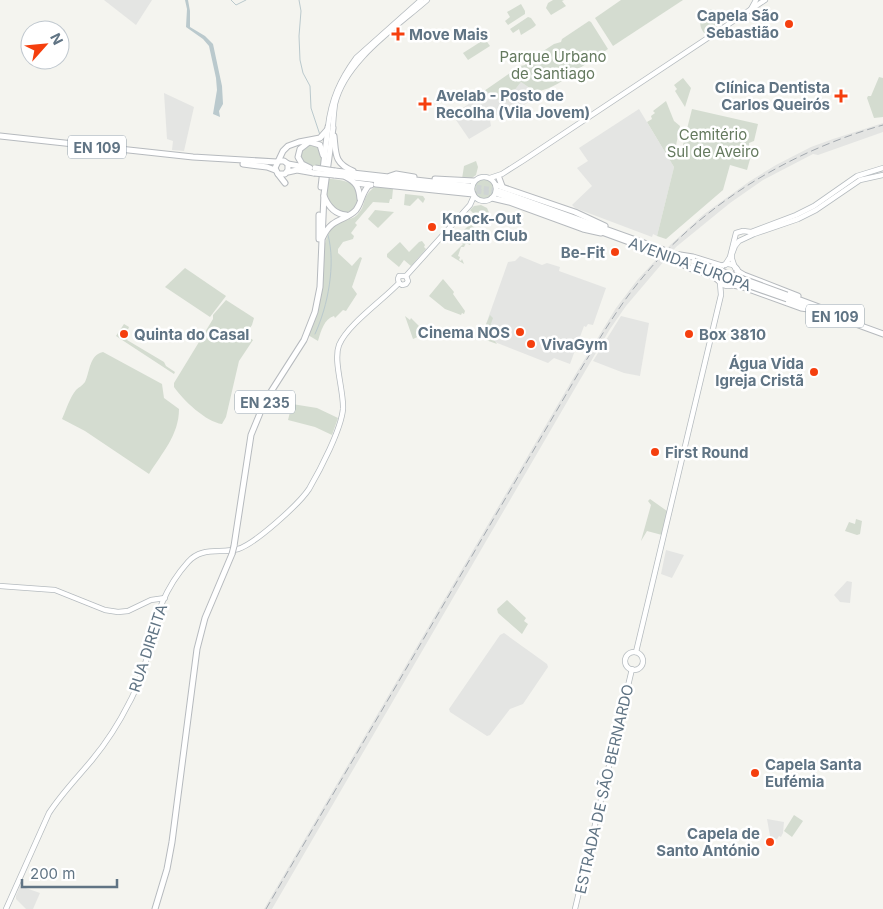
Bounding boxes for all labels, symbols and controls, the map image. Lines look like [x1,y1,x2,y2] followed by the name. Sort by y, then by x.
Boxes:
[697,6,779,42] place label: Capela São Sebastião
[783,18,795,30] marker: Capela São Sebastião
[20,20,70,70] north arrow
[409,25,488,44] place label: Move Mais
[391,27,405,41] marker: Move Mais
[47,30,67,47] text: N
[499,47,607,83] park label: Parque Urbano de Santiago
[715,78,830,114] place label: Clínica Dentista Carlos Queirós
[436,86,590,122] place label: Avelab - Posto de Recolha (Vila Jovem)
[834,89,848,103] marker: Clínica Dentista Carlos Queirós
[418,97,432,111] marker: Avelab - Posto de Recolha (Vila Jovem)
[667,125,759,161] park label: Cemitério Sul de Aveiro
[68,136,126,158] road number: EN 109
[442,209,528,245] place label: Knock-Out Health Club
[426,221,438,233] marker: Knock-Out Health Club
[626,233,754,295] street label: AVENIDA EUROPA
[561,243,605,262] place label: Be-Fit
[609,246,621,258] marker: Be-Fit
[806,304,864,328] road number: EN 109
[418,323,510,342] place label: Cinema NOS
[134,325,249,344] place label: Quinta do Casal
[699,325,766,344] place label: Box 3810
[514,326,526,338] marker: Cinema NOS
[118,328,130,340] marker: Quinta do Casal
[683,328,695,340] marker: Box 3810
[541,335,608,354] place label: VivaGym
[525,338,537,350] marker: VivaGym
[715,354,804,390] place label: Água Vida Igreja Cristã
[808,366,820,378] marker: Água Vida Igreja Cristã
[235,391,295,414] road number: EN 235
[665,443,748,462] place label: First Round
[649,446,661,458] marker: First Round
[125,602,171,694] street label: RUA DIREITA
[571,682,637,896] street label: ESTRADA DE SÃO BERNARDO
[765,755,862,791] place label: Capela Santa Eufémia
[749,767,761,779] marker: Capela Santa Eufémia
[656,824,760,860] place label: Capela de Santo António
[764,836,776,848] marker: Capela de Santo António
[22,856,118,888] scale bar
[30,864,75,883] text: 200 m

